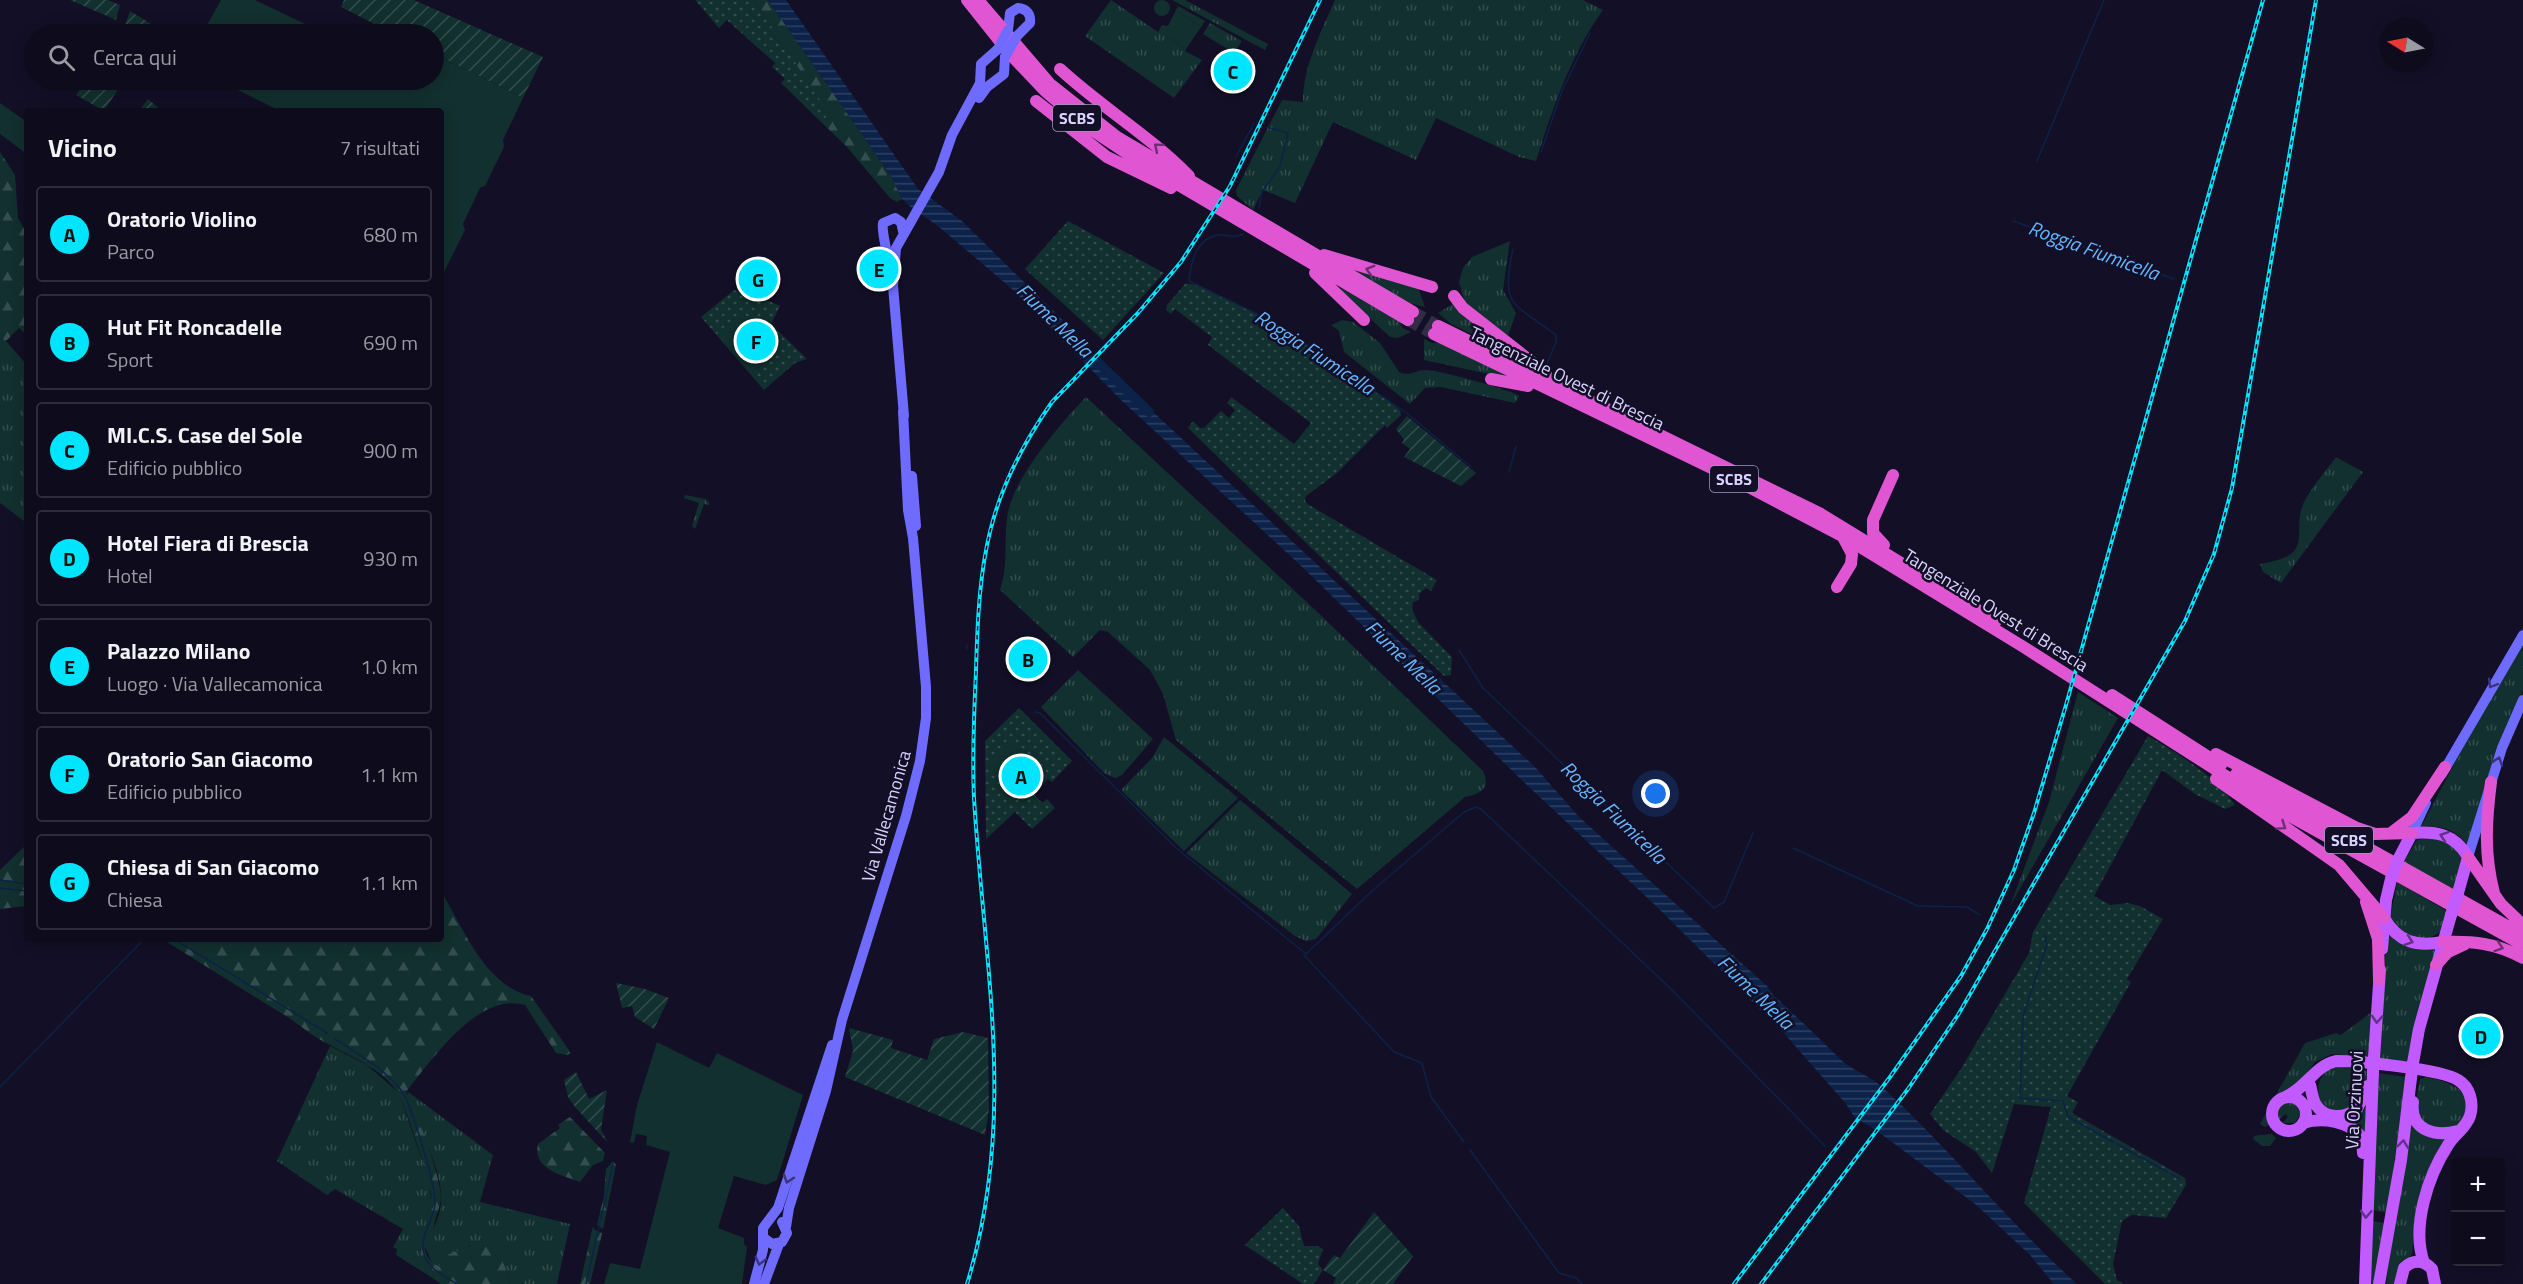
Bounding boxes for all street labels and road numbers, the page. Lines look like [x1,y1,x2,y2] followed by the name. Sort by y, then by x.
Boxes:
[1053,105,1101,131] road number: SCBS
[1465,319,1669,437] street label: Tangenziale Ovest di Brescia
[1710,466,1758,492] road number: SCBS
[1898,542,2094,678] street label: Tangenziale Ovest di Brescia
[854,747,918,885] street label: Via Vallecamonica
[2325,827,2373,853] road number: SCBS
[2338,1050,2370,1150] street label: Via Orzinuovi

